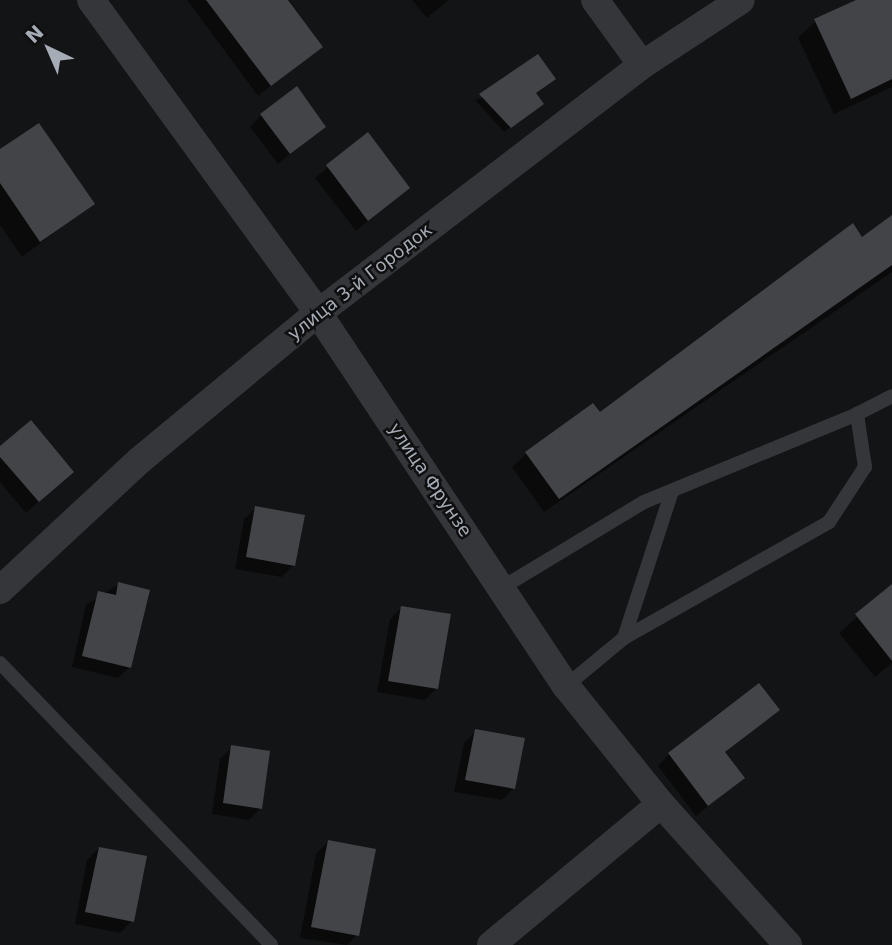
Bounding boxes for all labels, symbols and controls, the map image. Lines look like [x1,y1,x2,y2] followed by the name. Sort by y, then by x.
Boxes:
[14,14,84,84] north arrow
[21,20,48,47] text: N
[284,219,436,345] street label: улица 3-й Городок
[384,419,476,541] street label: улица Фрунзе

